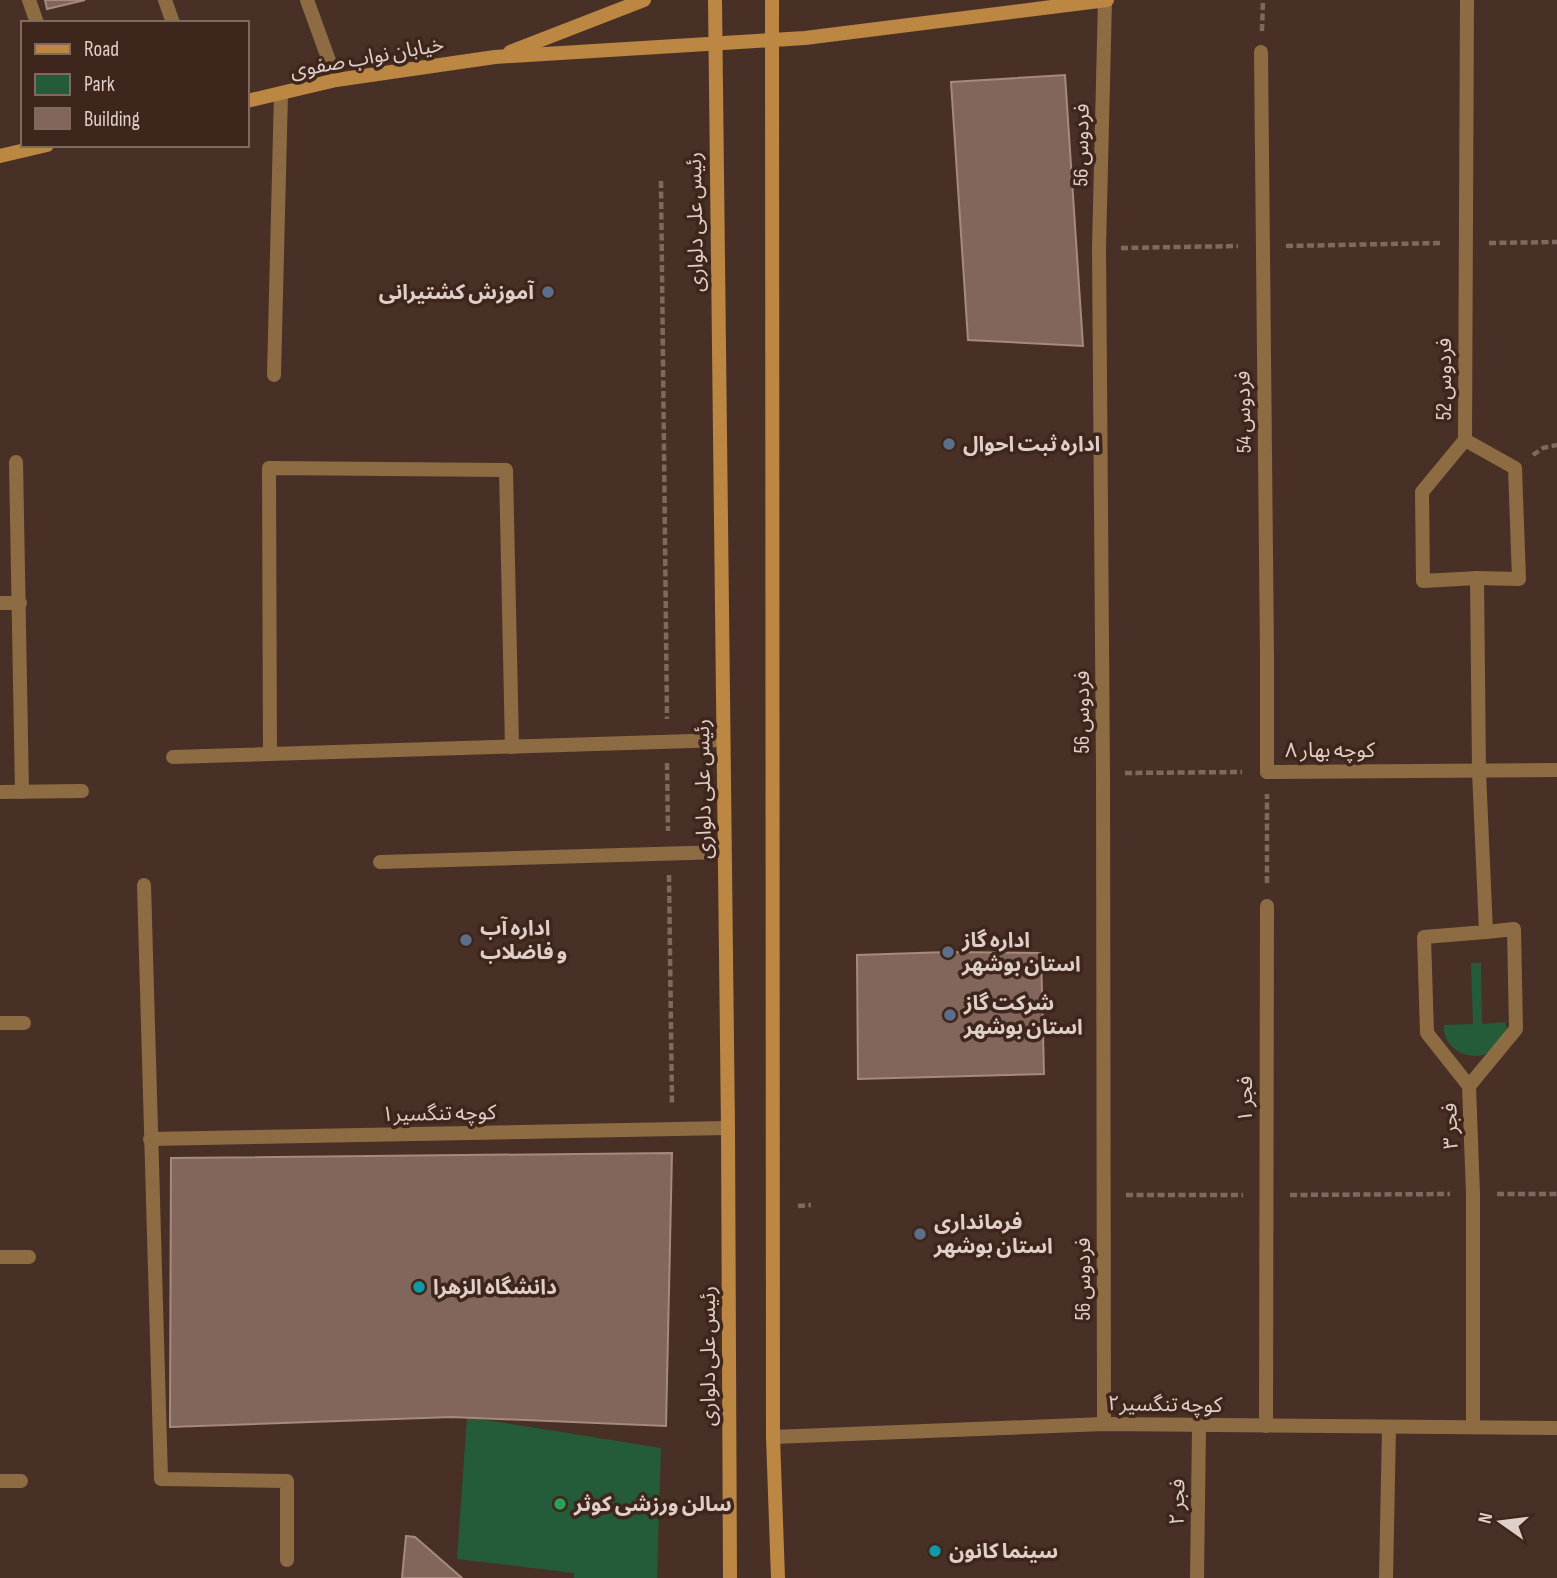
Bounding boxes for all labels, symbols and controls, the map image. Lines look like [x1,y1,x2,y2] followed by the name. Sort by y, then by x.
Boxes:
[21,21,248,147] legend
[288,32,446,83] street label: خیابان نواب صفوی
[84,37,119,62] text: Road
[84,72,115,97] text: Park
[1068,103,1095,187] street label: فردوس 56
[84,107,140,132] text: Building
[682,152,709,292] street label: رئیس علی دلواری
[379,280,535,305] place label: آموزش کشتیرانی
[540,284,556,300] marker: آموزش کشتیرانی
[1432,338,1457,420] street label: فردوس 52
[1230,371,1257,453] street label: فردوس 54
[963,432,1100,457] place label: اداره ثبت احوال
[941,436,957,452] marker: اداره ثبت احوال
[1070,671,1095,753] street label: فردوس 56
[690,719,717,859] street label: رئیس علی دلواری
[1285,738,1375,763] street label: کوچه بهار ۸
[480,916,567,965] place label: اداره آب و فاضلاب
[961,928,1081,977] place label: اداره گاز استان بوشهر
[458,932,474,948] marker: اداره آب و فاضلاب
[940,944,956,960] marker: اداره گاز استان بوشهر
[963,991,1083,1040] place label: شرکت گاز استان بوشهر
[942,1007,958,1023] marker: شرکت گاز استان بوشهر
[1233,1076,1258,1122] street label: فجر ۱
[381,1100,497,1127] street label: کوچه تنگسیر۱
[1437,1102,1464,1150] street label: فجر ۳
[933,1210,1053,1259] place label: فرمانداری استان بوشهر
[912,1226,928,1242] marker: فرمانداری استان بوشهر
[1071,1238,1096,1320] street label: فردوس 56
[433,1275,557,1300] place label: دانشگاه الزهرا
[411,1279,427,1295] marker: دانشگاه الزهرا
[696,1286,721,1426] street label: رئیس علی دلواری
[1107,1391,1223,1418] street label: کوچه تنگسیر۲
[1165,1479,1190,1525] street label: فجر ۲
[1466,1487,1536,1557] north arrow
[573,1492,732,1517] place label: سالن ورزشی کوثر
[552,1496,568,1512] marker: سالن ورزشی کوثر
[1474,1511,1498,1526] text: N
[949,1539,1058,1564] place label: سینما کانون
[927,1543,943,1559] marker: سینما کانون

